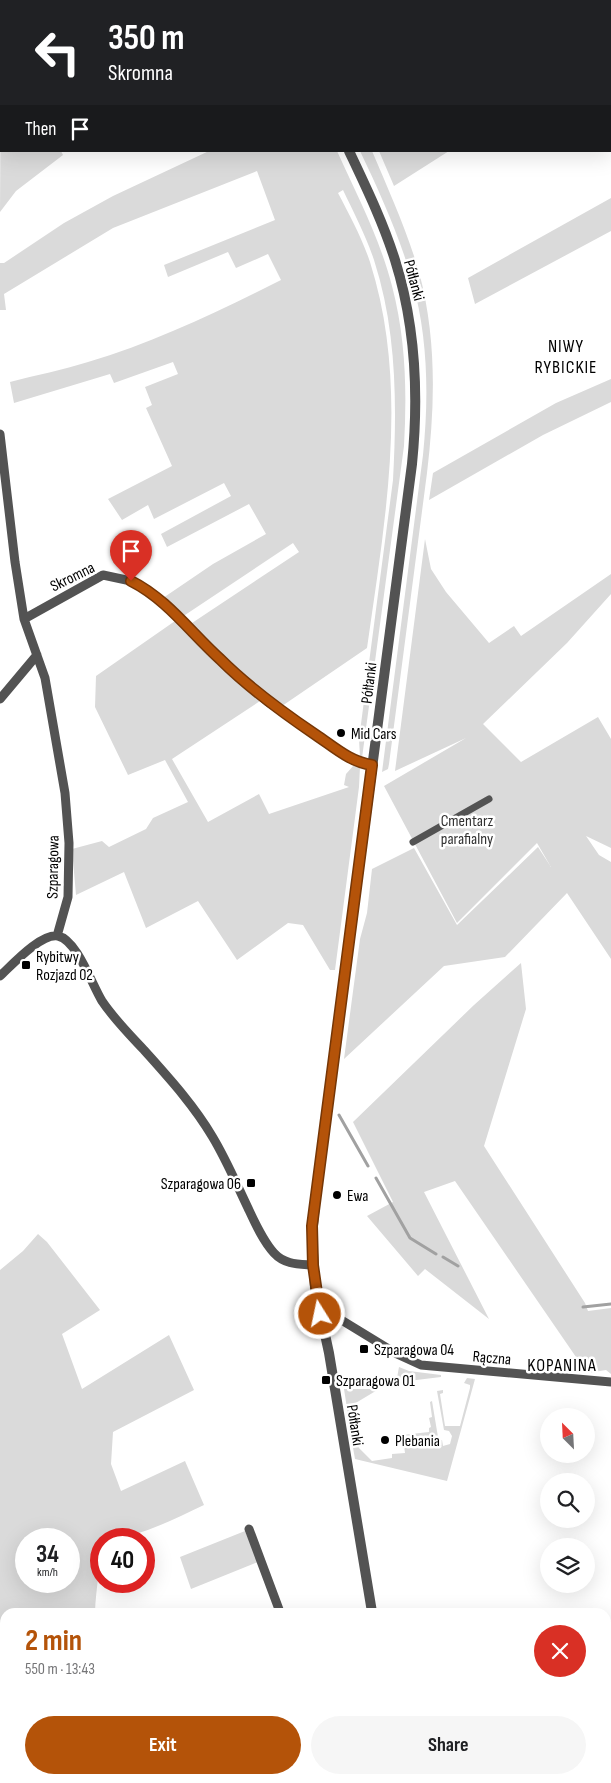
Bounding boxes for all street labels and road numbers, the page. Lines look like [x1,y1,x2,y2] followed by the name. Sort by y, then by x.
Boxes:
[399,258,428,303] street label: Półłanki
[47,558,98,596] street label: Skromna
[358,661,381,705] street label: Półłanki
[43,835,64,899] street label: Szparagowa
[472,1347,512,1370] street label: Rączna
[342,1403,367,1447] street label: Półłanki

